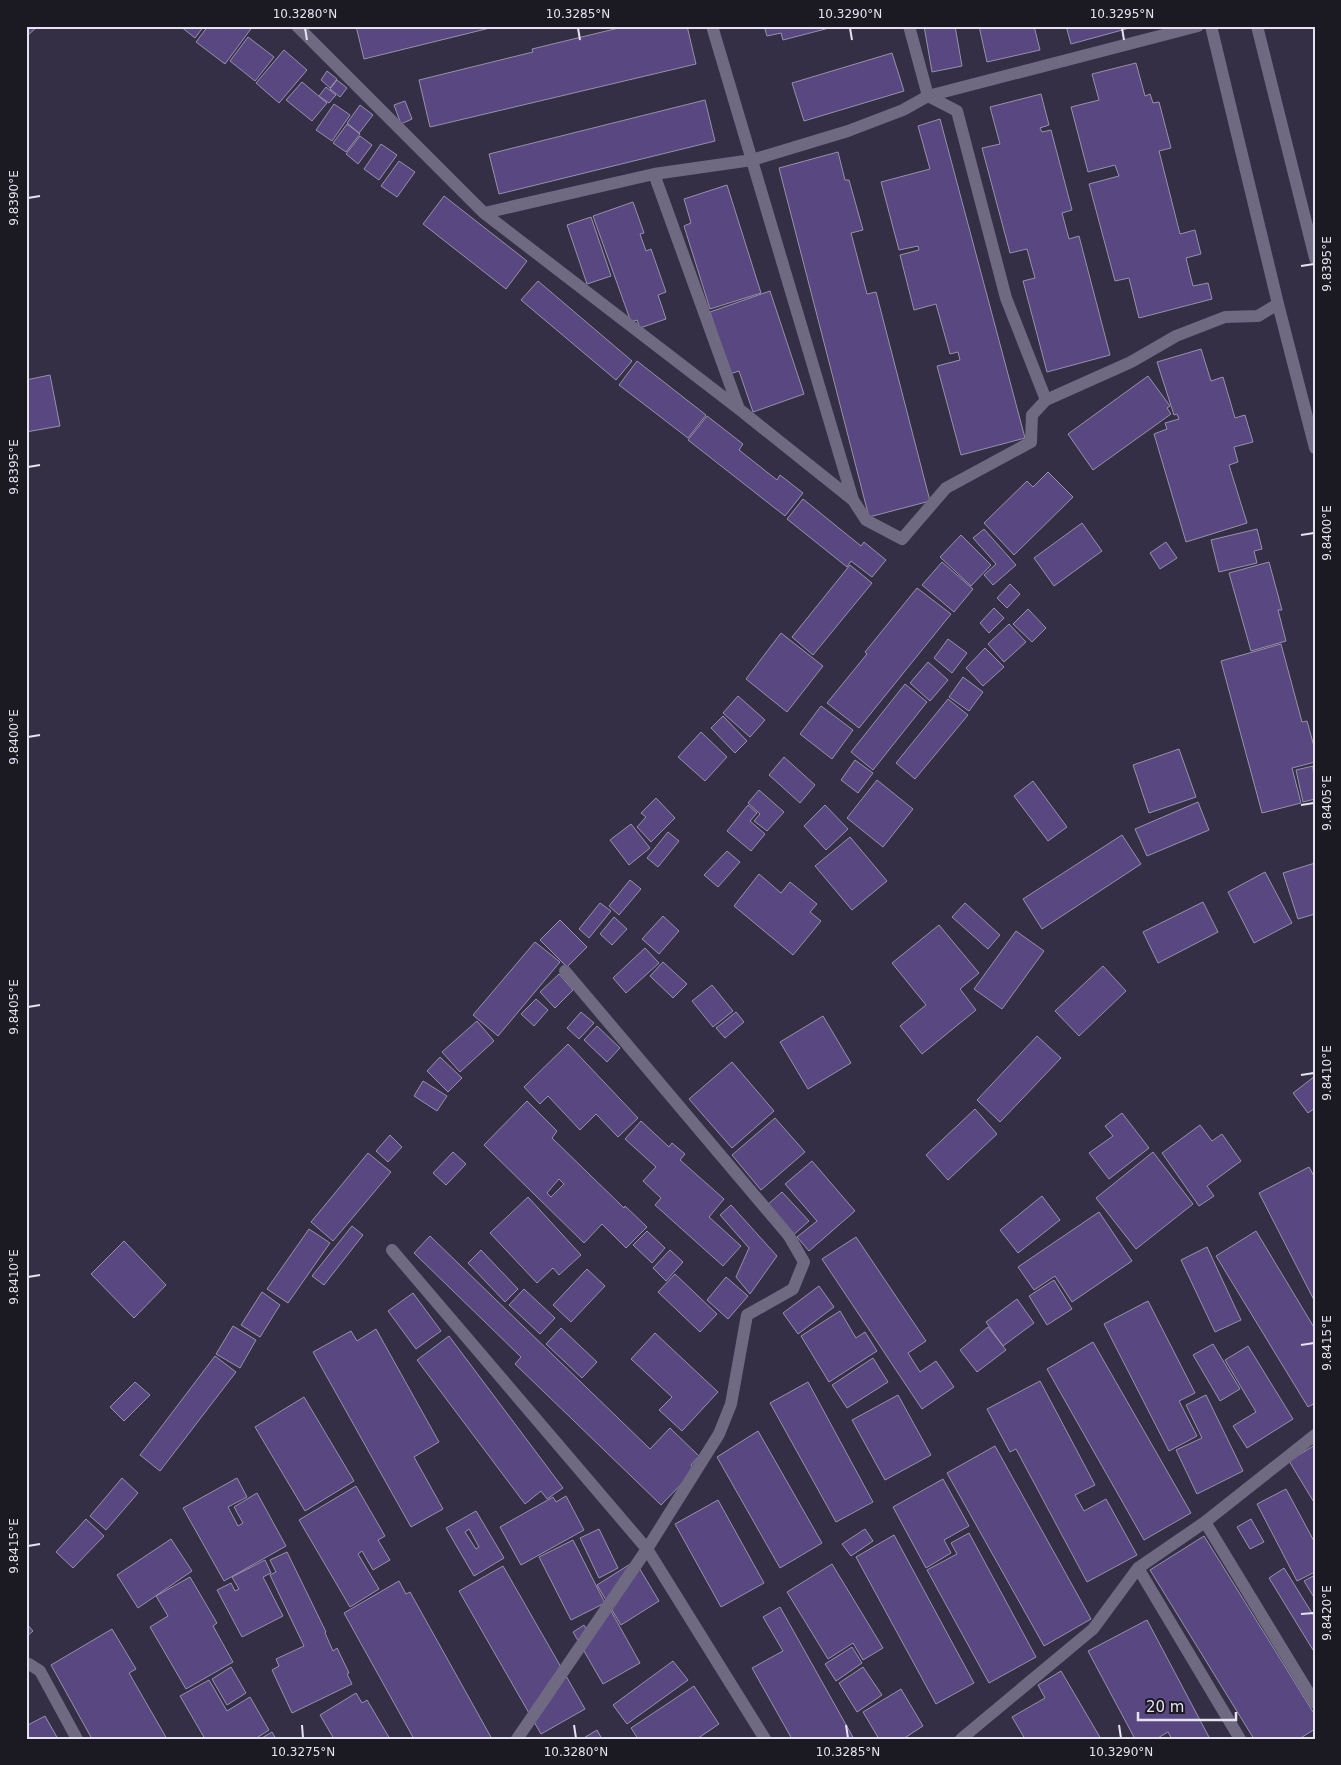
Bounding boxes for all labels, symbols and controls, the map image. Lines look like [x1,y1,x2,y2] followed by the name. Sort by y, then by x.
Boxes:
[273,7,337,21] text: 10.3280°N
[546,7,610,21] text: 10.3285°N
[818,7,882,21] text: 10.3290°N
[1090,7,1154,21] text: 10.3295°N
[7,170,21,226] text: 9.8390°E
[1320,236,1334,292] text: 9.8395°E
[7,439,21,495] text: 9.8395°E
[1320,505,1334,561] text: 9.8400°E
[7,709,21,765] text: 9.8400°E
[1320,775,1334,831] text: 9.8405°E
[7,979,21,1035] text: 9.8405°E
[1320,1045,1334,1101] text: 9.8410°E
[7,1249,21,1305] text: 9.8410°E
[1320,1315,1334,1371] text: 9.8415°E
[7,1518,21,1574] text: 9.8415°E
[1320,1585,1334,1641] text: 9.8420°E
[1138,1690,1236,1722] scale bar
[1146,1698,1184,1716] text: 20 m
[271,1745,335,1759] text: 10.3275°N
[544,1745,608,1759] text: 10.3280°N
[816,1745,880,1759] text: 10.3285°N
[1089,1745,1153,1759] text: 10.3290°N

